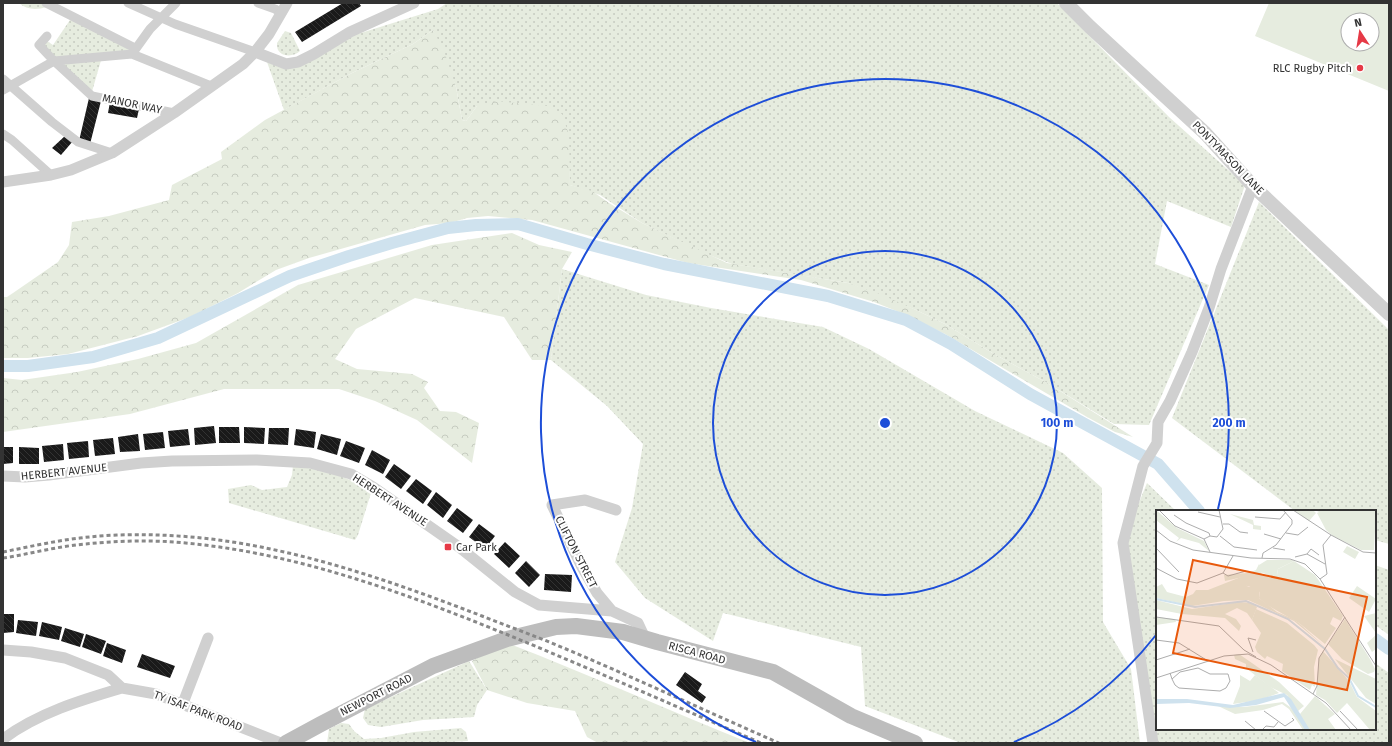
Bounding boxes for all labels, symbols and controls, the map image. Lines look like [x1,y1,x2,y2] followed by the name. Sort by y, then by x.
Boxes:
[1340,12,1380,52] north arrow
[1353,16,1363,30] text: N
[1273,62,1352,75] place label: RLC Rugby Pitch
[1355,63,1365,73] marker: RLC Rugby Pitch
[101,91,163,117] street label: MANOR WAY
[1190,119,1266,198] street label: PONTYMASON LANE
[878,416,892,430] centre of rings
[1041,416,1073,430] text: 100 m
[1212,416,1246,430] text: 200 m
[20,461,108,483] street label: HERBERT AVENUE
[350,471,430,529] street label: HERBERT AVENUE
[1156,510,1376,730] inset map
[552,514,600,590] street label: CLIFTON STREET
[456,541,497,554] place label: Car Park
[443,542,453,552] marker: Car Park
[667,639,727,667] street label: RISCA ROAD
[338,671,414,719] street label: NEWPORT ROAD
[152,688,244,734] street label: TY ISAF PARK ROAD

